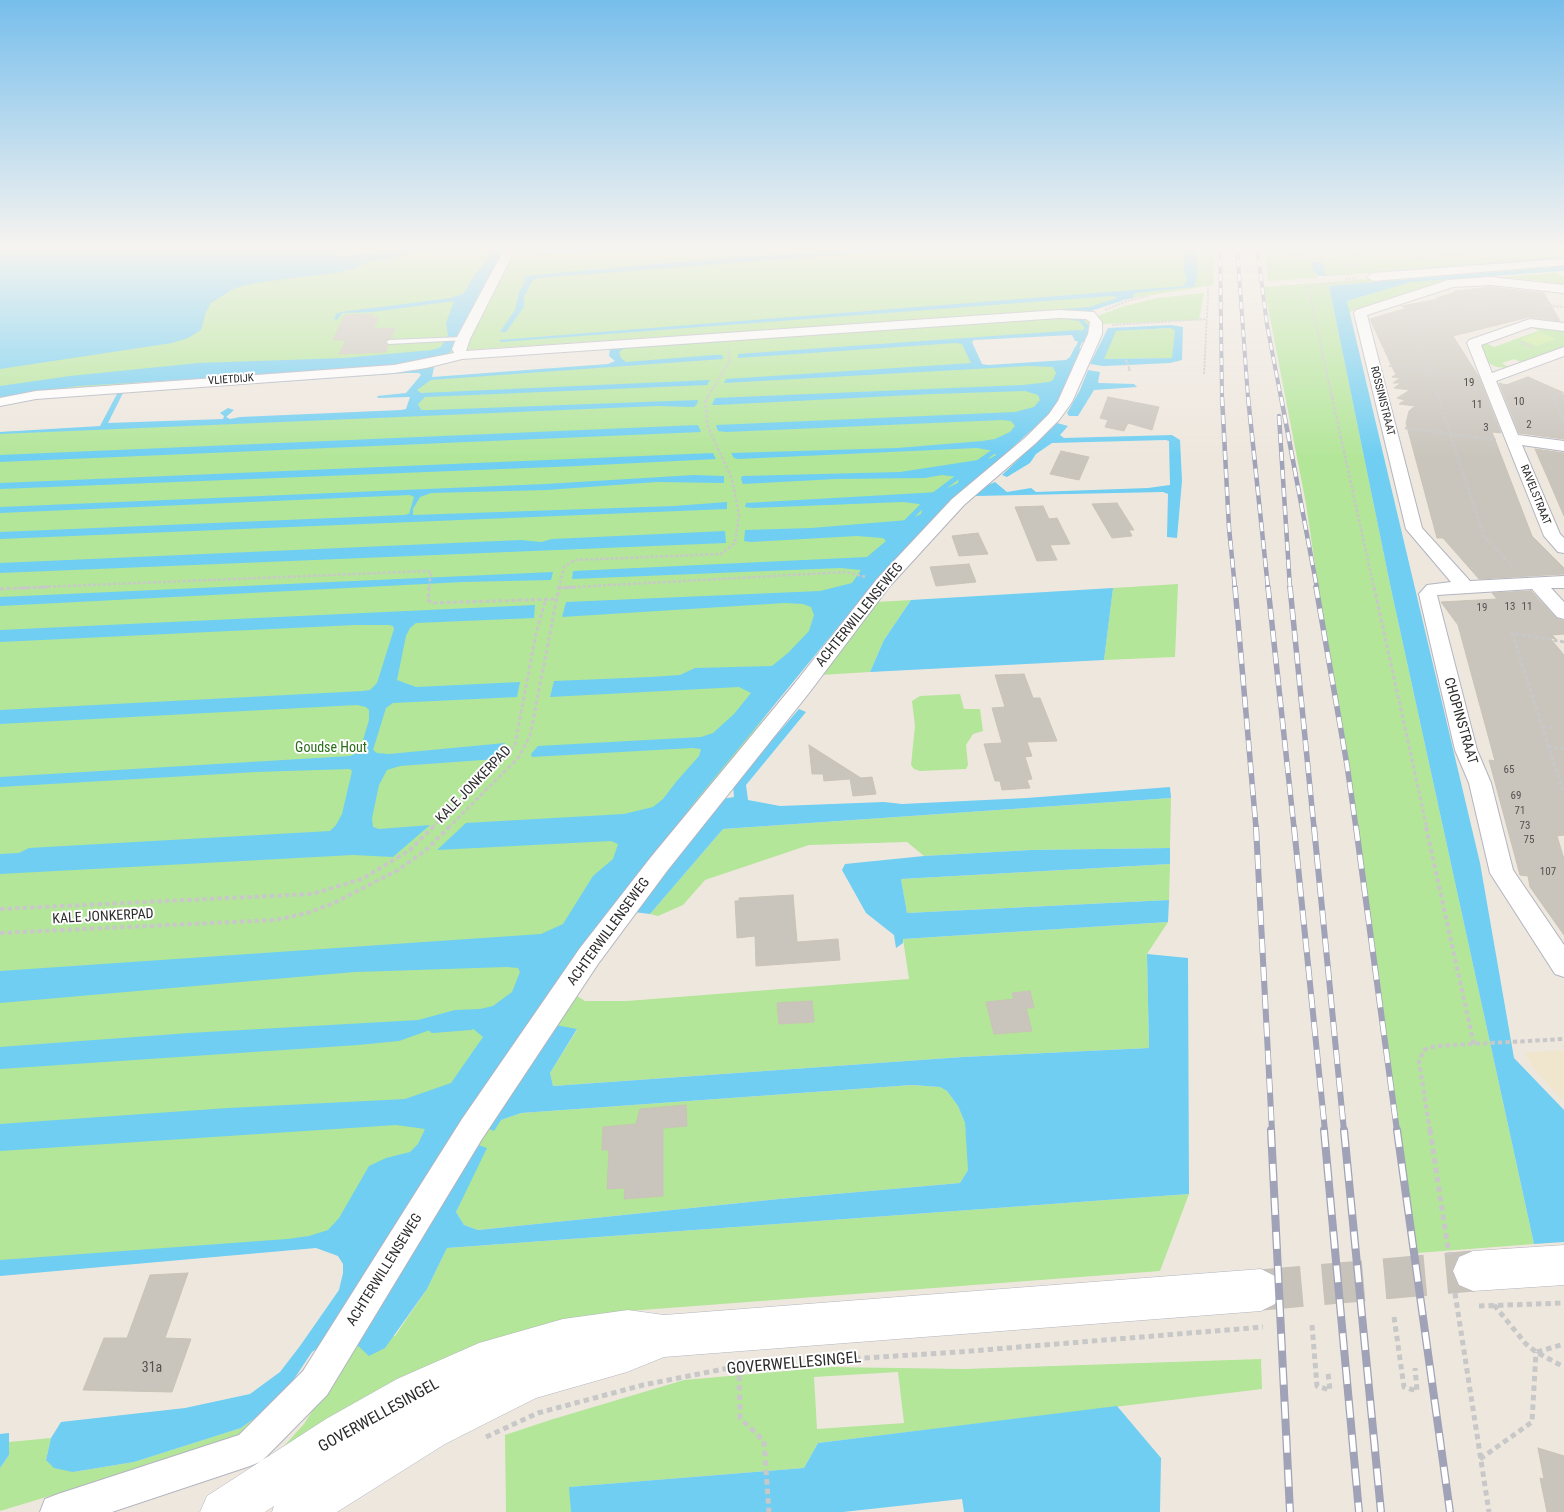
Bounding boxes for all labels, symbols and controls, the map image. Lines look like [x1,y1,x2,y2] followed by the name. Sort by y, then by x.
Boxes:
[1367,365,1397,437] street label: ROSSINISTRAAT
[208,372,254,388] street label: VLIETDIJK
[1464,376,1474,390] house number: 19
[1514,395,1524,409] house number: 10
[1472,398,1482,412] house number: 11
[1526,418,1532,432] house number: 2
[1483,421,1489,435] house number: 3
[1517,463,1553,527] street label: RAVELSTRAAT
[813,559,907,671] street label: ACHTERWILLENSEWEG
[1505,600,1515,614] house number: 13
[1522,600,1532,614] house number: 11
[1477,601,1487,615] house number: 19
[1440,676,1480,766] street label: CHOPINSTRAAT
[295,740,367,756] park label: Goudse Hout
[433,743,515,827] street label: KALE JONKERPAD
[1504,763,1514,777] house number: 65
[1511,789,1521,803] house number: 69
[1515,804,1525,818] house number: 71
[1520,819,1530,833] house number: 73
[1524,833,1534,847] house number: 75
[1540,865,1556,879] house number: 107
[564,875,654,989] street label: ACHTERWILLENSEWEG
[52,906,154,928] street label: KALE JONKERPAD
[344,1211,426,1329] street label: ACHTERWILLENSEWEG
[726,1349,862,1379] street label: GOVERWELLESINGEL
[142,1360,162,1376] house number: 31a
[315,1375,443,1457] street label: GOVERWELLESINGEL

